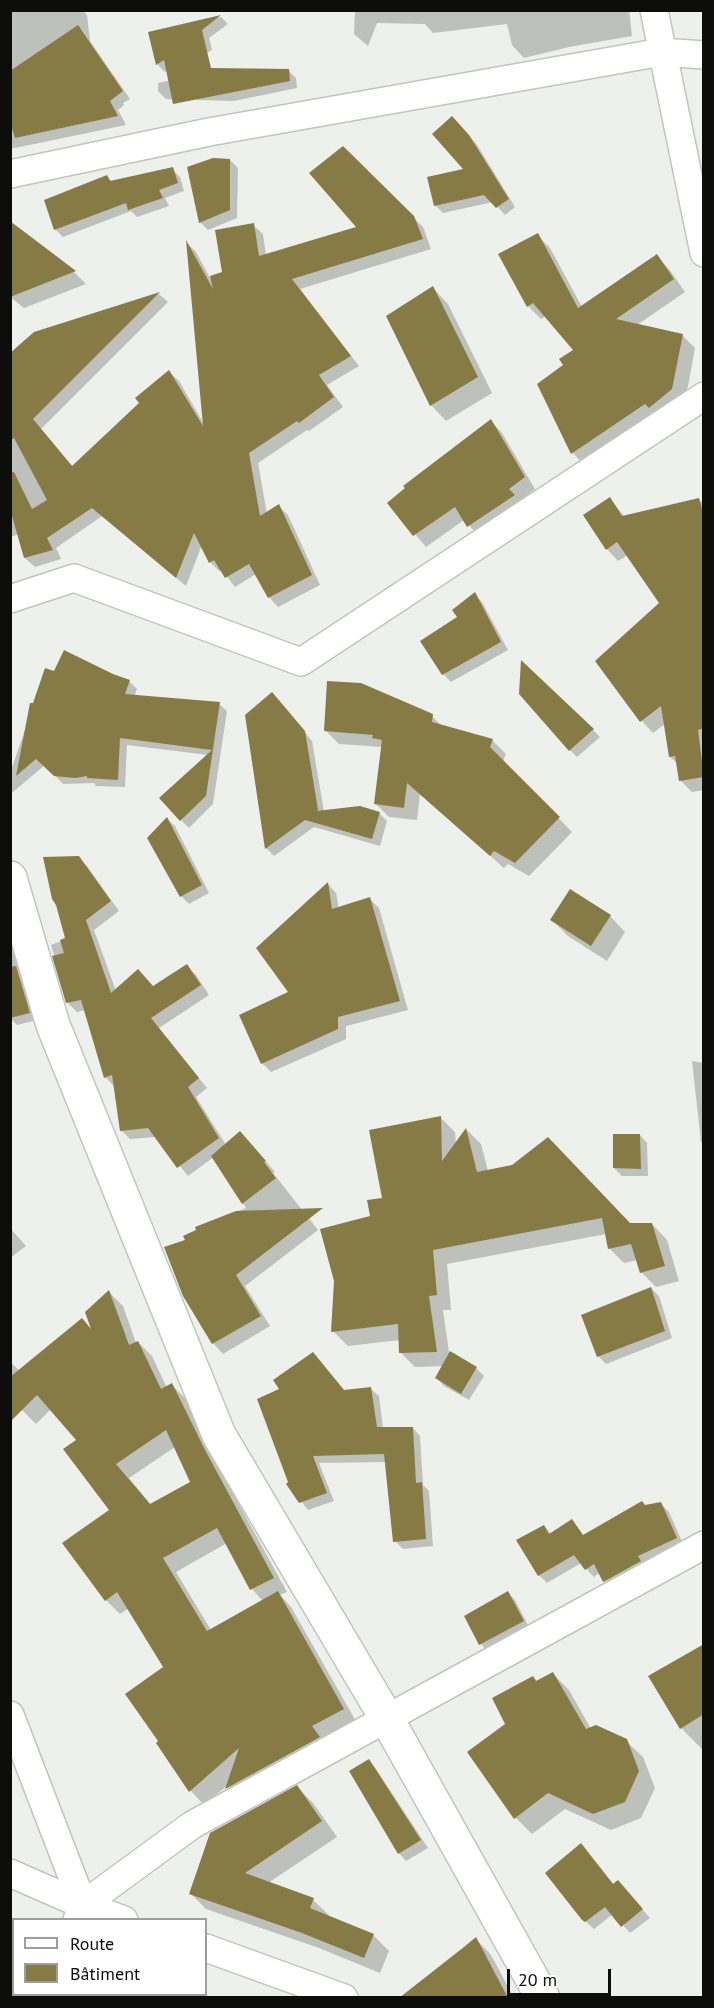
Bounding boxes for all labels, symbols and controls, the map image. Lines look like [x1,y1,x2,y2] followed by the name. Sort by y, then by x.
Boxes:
[12,1918,207,1996] legend
[70,1932,114,1955] text: Route
[510,1957,614,1995] scale bar
[70,1962,140,1985] text: Bâtiment
[518,1968,557,1991] text: 20 m

